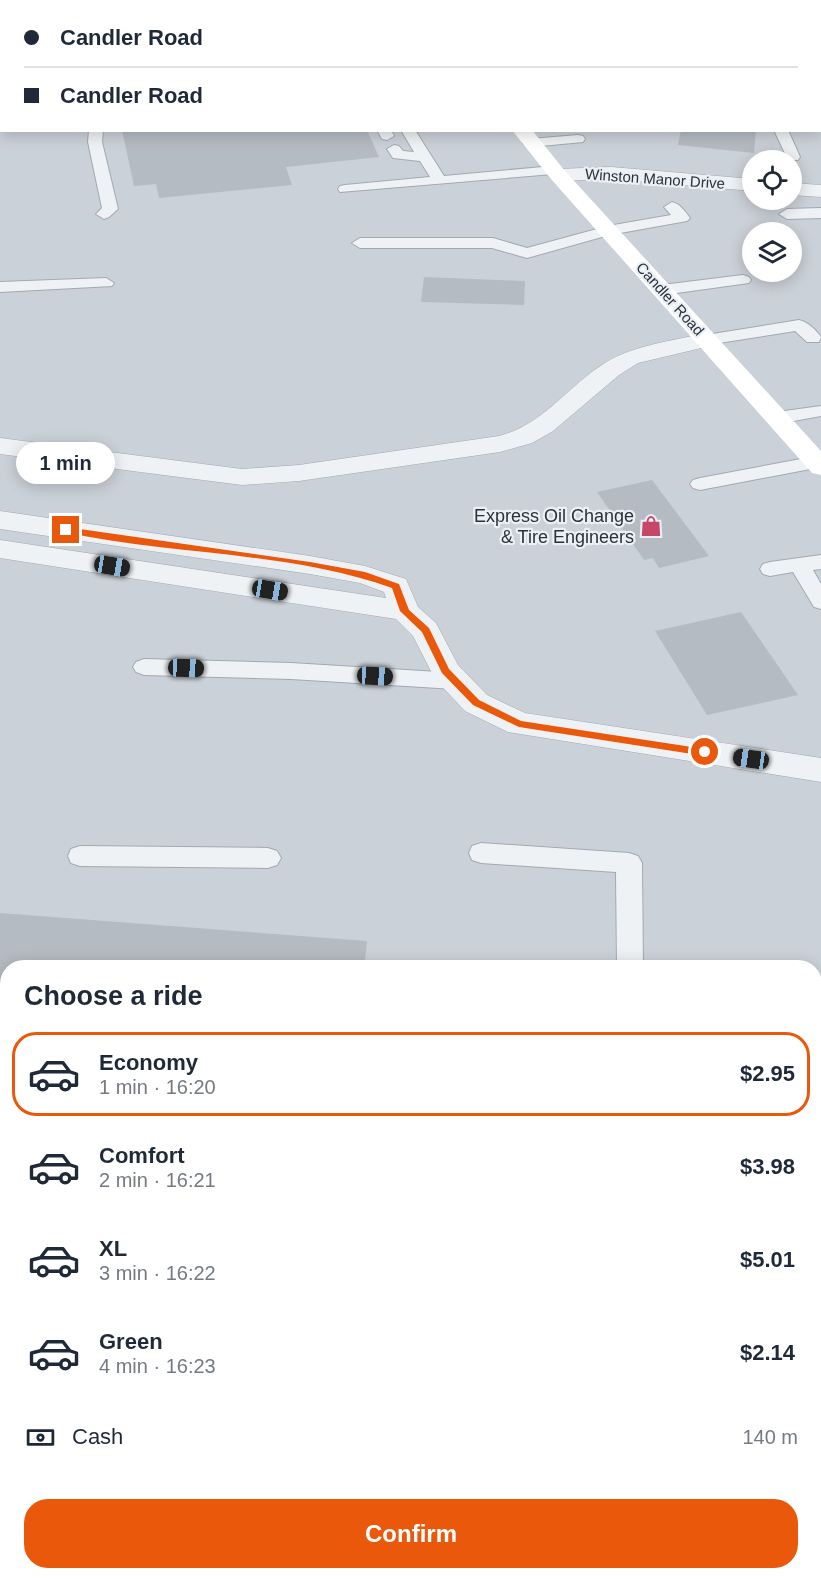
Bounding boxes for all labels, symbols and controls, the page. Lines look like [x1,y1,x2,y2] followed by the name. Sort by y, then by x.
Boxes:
[60,25,203,50] text: Candler Road
[60,83,203,108] text: Candler Road
[742,150,802,282] map controls
[742,150,802,210] button: locate
[585,165,725,192] street label: Winston Manor Drive
[742,222,802,282] button: layers
[633,259,708,339] street label: Candler Road
[16,443,116,485] callout: 1 min
[39,452,92,474] text: 1 min
[474,506,634,547] place label: Express Oil Change & Tire Engineers
[639,514,663,538] shop icon: Express Oil Change & Tire Engineers
[52,516,79,543] route end
[93,554,131,578] car
[251,578,289,602] car
[168,658,204,678] car
[357,666,393,686] car
[691,738,718,765] route start
[732,748,770,770] car
[24,981,203,1011] text: Choose a ride
[27,1047,81,1101] icon: car
[99,1050,198,1075] text: Economy
[740,1061,795,1086] text: $2.95
[99,1076,216,1098] text: 1 min · 16:20
[27,1140,81,1194] icon: car
[99,1143,185,1168] text: Comfort
[740,1154,795,1179] text: $3.98
[99,1169,216,1191] text: 2 min · 16:21
[27,1233,81,1287] icon: car
[99,1236,127,1261] text: XL
[740,1247,795,1272] text: $5.01
[99,1262,216,1284] text: 3 min · 16:22
[27,1326,81,1380] icon: car
[99,1329,163,1354] text: Green
[740,1340,795,1365] text: $2.14
[99,1355,216,1377] text: 4 min · 16:23
[24,1421,57,1454] icon: cash
[72,1424,123,1449] text: Cash
[742,1426,798,1448] text: 140 m
[24,1499,798,1568] button: Confirm

